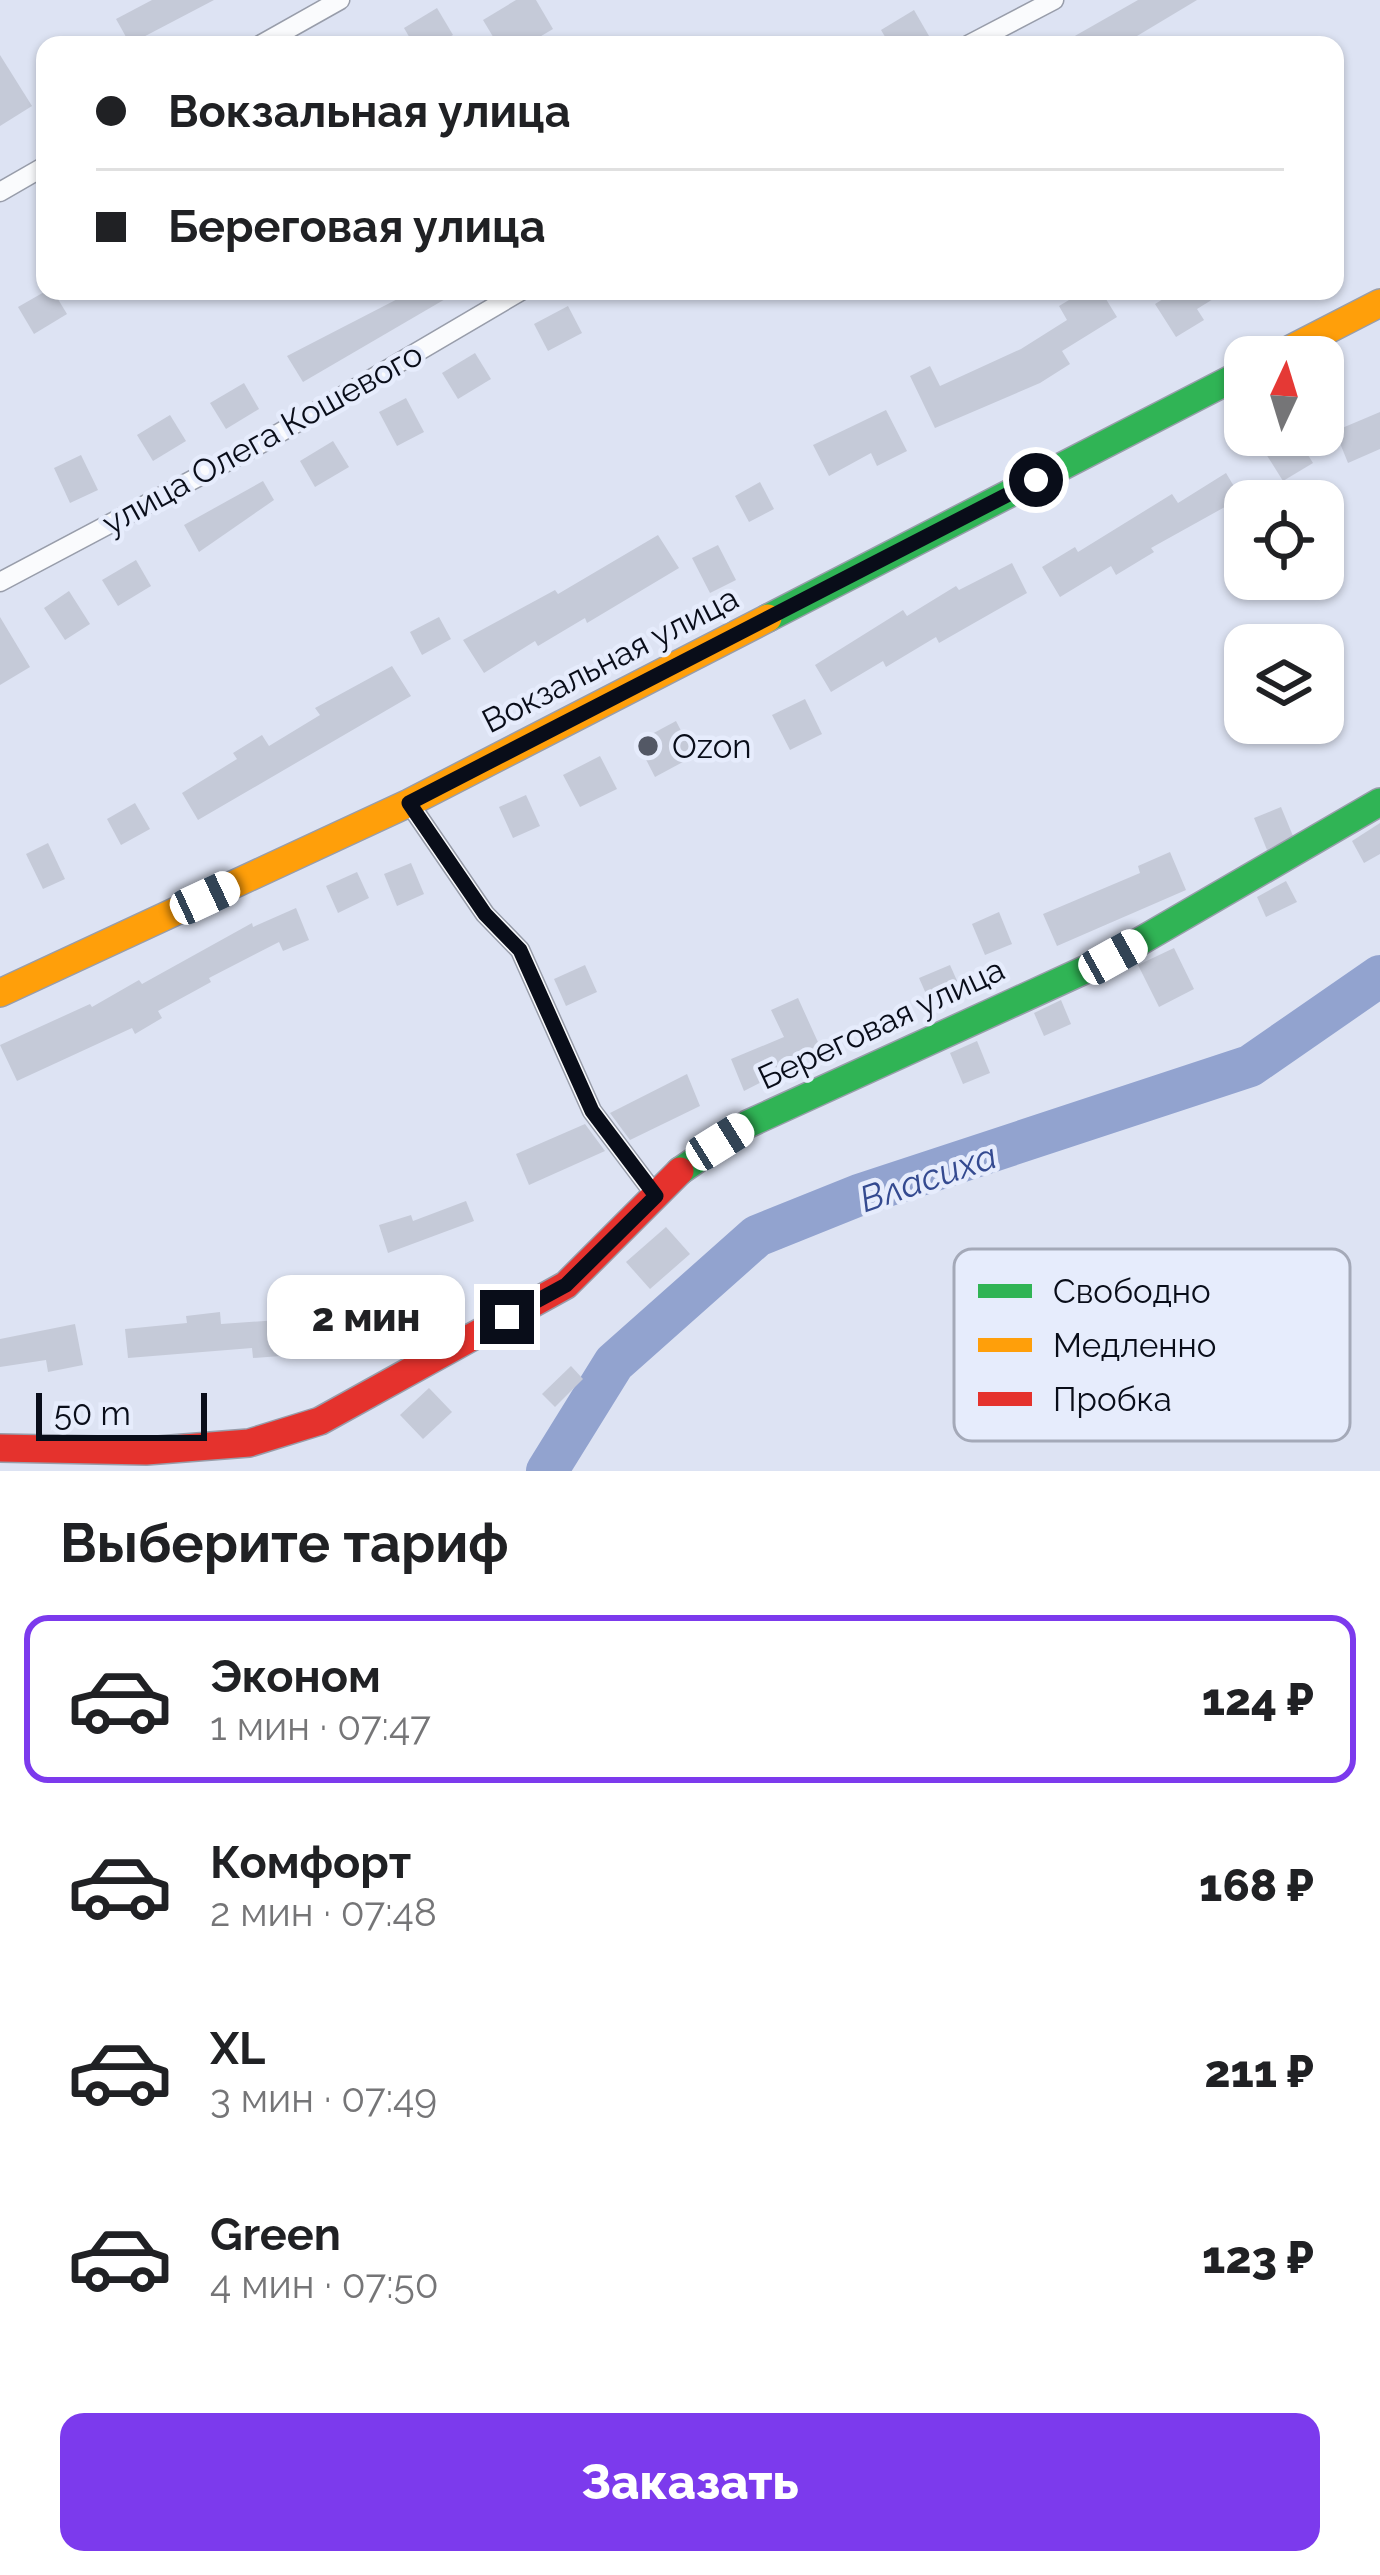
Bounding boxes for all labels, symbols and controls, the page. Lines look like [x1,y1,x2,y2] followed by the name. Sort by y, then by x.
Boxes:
[168,85,570,138] text: Вокзальная улица
[168,200,546,253] text: Береговая улица
[95,334,429,543] street label: улица Олега Кошевого
[1224,336,1344,456] north arrow
[1224,336,1344,744] map controls
[1009,453,1063,507] route start
[1224,480,1344,600] button: locate
[476,578,745,741] street label: Вокзальная улица
[1224,624,1344,744] button: layers
[672,727,752,766] place label: Ozon
[635,733,661,759] marker: Ozon
[165,866,245,930] car
[1073,924,1153,990] car
[752,949,1011,1098] street label: Береговая улица
[680,1108,760,1176] car
[854,1134,1002,1220] water label: Власиха
[954,1249,1350,1441] legend
[1053,1272,1211,1311] text: Свободно
[267,1275,465,1359] callout: 2 мин
[480,1290,534,1344] route end
[312,1294,420,1340] text: 2 мин
[1053,1326,1216,1365] text: Медленно
[1053,1380,1172,1419] text: Пробка
[36,1387,207,1440] scale bar
[54,1394,131,1433] text: 50 m
[60,1511,508,1575] text: Выберите тариф
[66,1645,174,1753] icon: car
[210,1650,381,1703] text: Эконом
[1202,1673,1314,1726] text: 124 ₽
[210,1703,431,1749] text: 1 мин · 07:47
[66,1831,174,1939] icon: car
[210,1836,411,1889] text: Комфорт
[1199,1859,1314,1912] text: 168 ₽
[210,1889,437,1935] text: 2 мин · 07:48
[66,2017,174,2125] icon: car
[210,2022,265,2075] text: XL
[1204,2045,1314,2098] text: 211 ₽
[210,2075,437,2121] text: 3 мин · 07:49
[66,2203,174,2311] icon: car
[210,2208,341,2261] text: Green
[1202,2231,1314,2284] text: 123 ₽
[210,2261,439,2307] text: 4 мин · 07:50
[60,2413,1320,2551] button: Заказать

